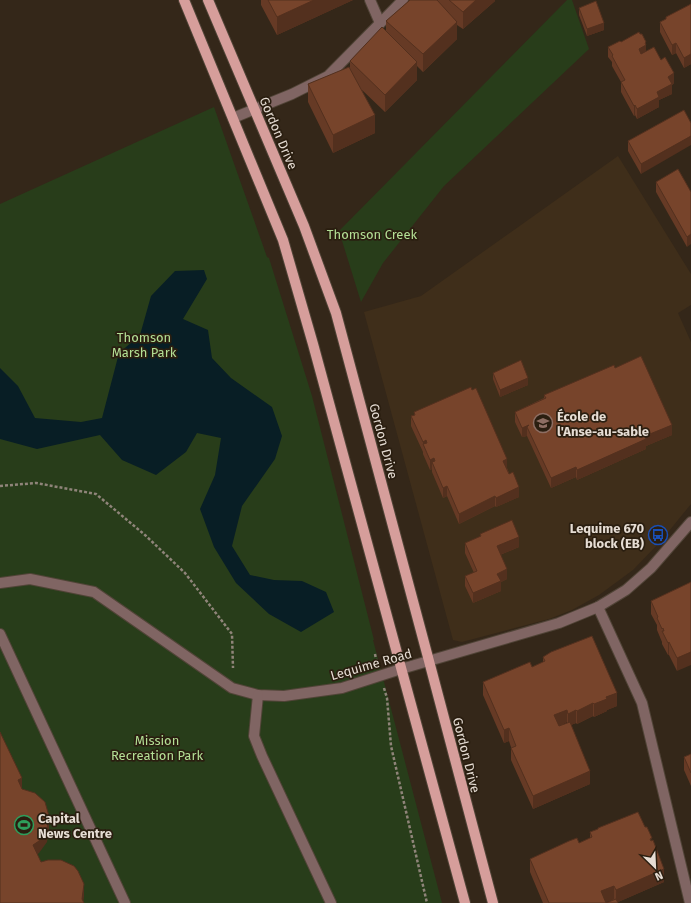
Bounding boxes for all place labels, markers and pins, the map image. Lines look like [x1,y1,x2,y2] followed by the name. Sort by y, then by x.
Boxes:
[557,408,649,439] place label: École de l'Anse-au-sable
[532,412,554,434] school or university icon: École de l'Anse-au-sable
[570,521,644,551] place label: Lequime 670 block (EB)
[647,524,669,546] bus stop icon: Lequime 670 block (EB)
[38,811,112,841] place label: Capital News Centre
[13,814,35,836] sports icon: Capital News Centre

